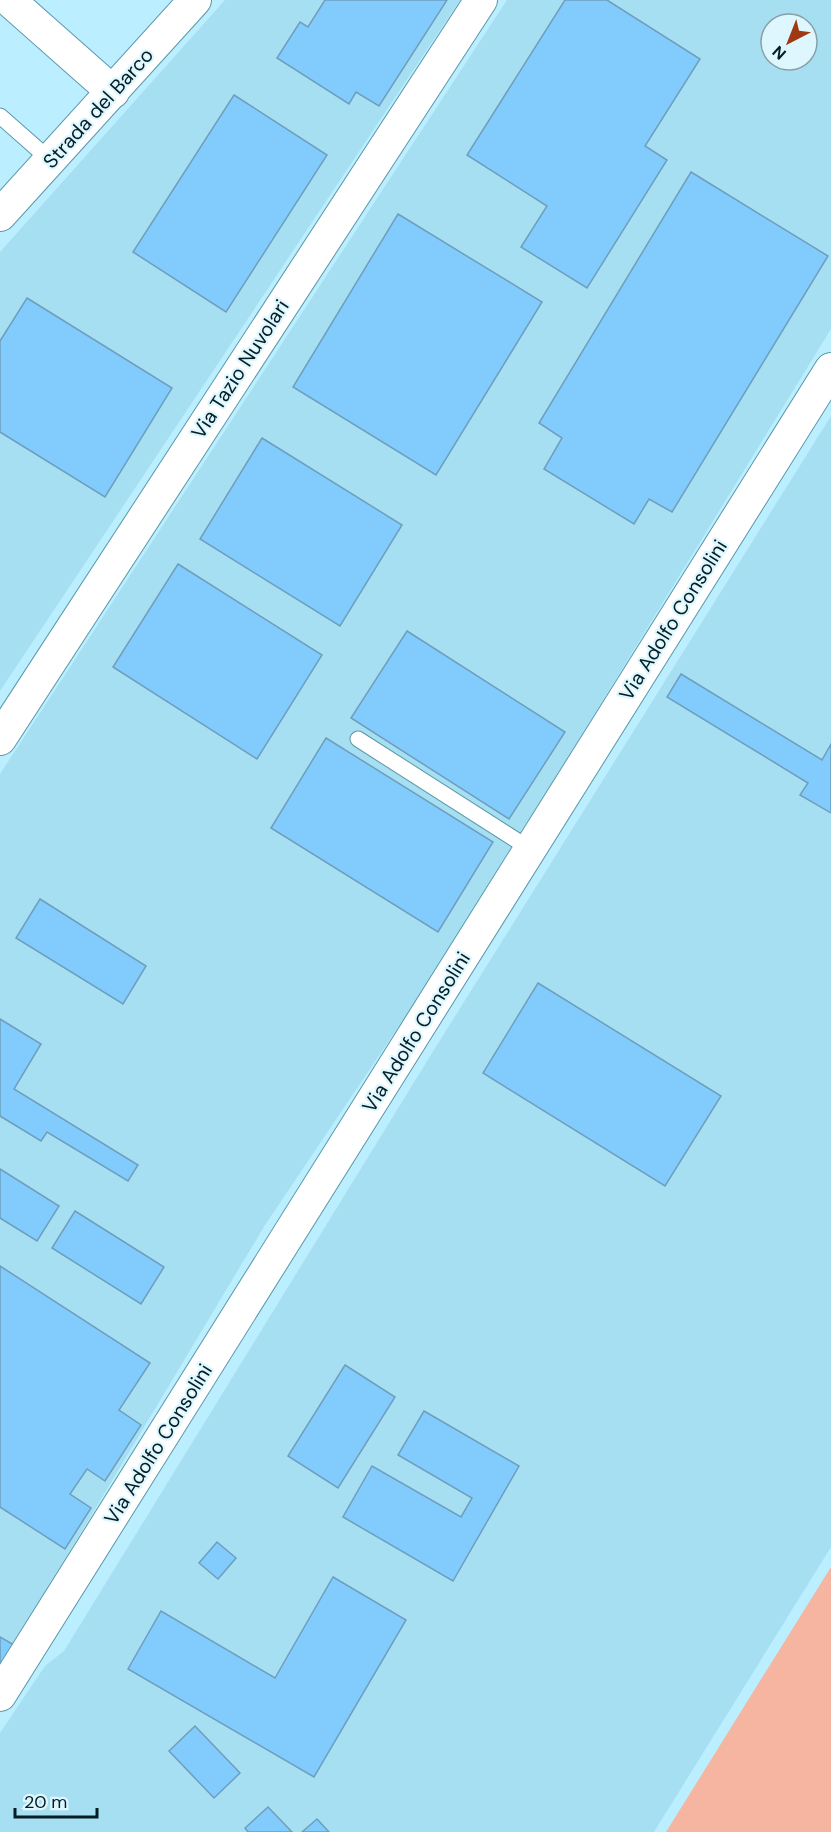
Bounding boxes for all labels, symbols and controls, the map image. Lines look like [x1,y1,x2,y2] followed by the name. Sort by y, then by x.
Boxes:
[759,12,819,72] north arrow
[768,41,791,64] text: N
[37,42,159,174] street label: Strada del Barco
[185,294,295,444] street label: Via Tazio Nuvolari
[613,535,733,705] street label: Via Adolfo Consolini
[356,947,476,1117] street label: Via Adolfo Consolini
[98,1359,218,1529] street label: Via Adolfo Consolini
[15,1781,98,1819] scale bar
[24,1790,67,1814] text: 20 m

